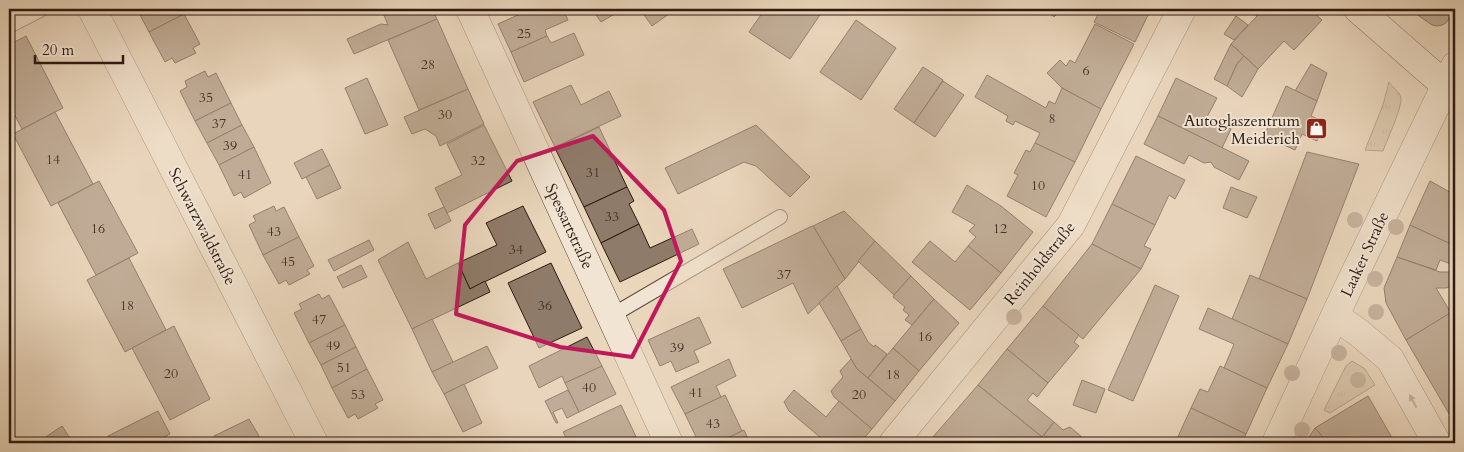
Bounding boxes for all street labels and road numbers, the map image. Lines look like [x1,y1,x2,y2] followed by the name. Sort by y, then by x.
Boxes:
[163,164,241,289] street label: Schwarzwaldstraße
[540,180,599,273] street label: Spessartstraße
[1335,208,1394,301] street label: Laaker Straße
[999,217,1080,310] street label: Reinholdstraße

